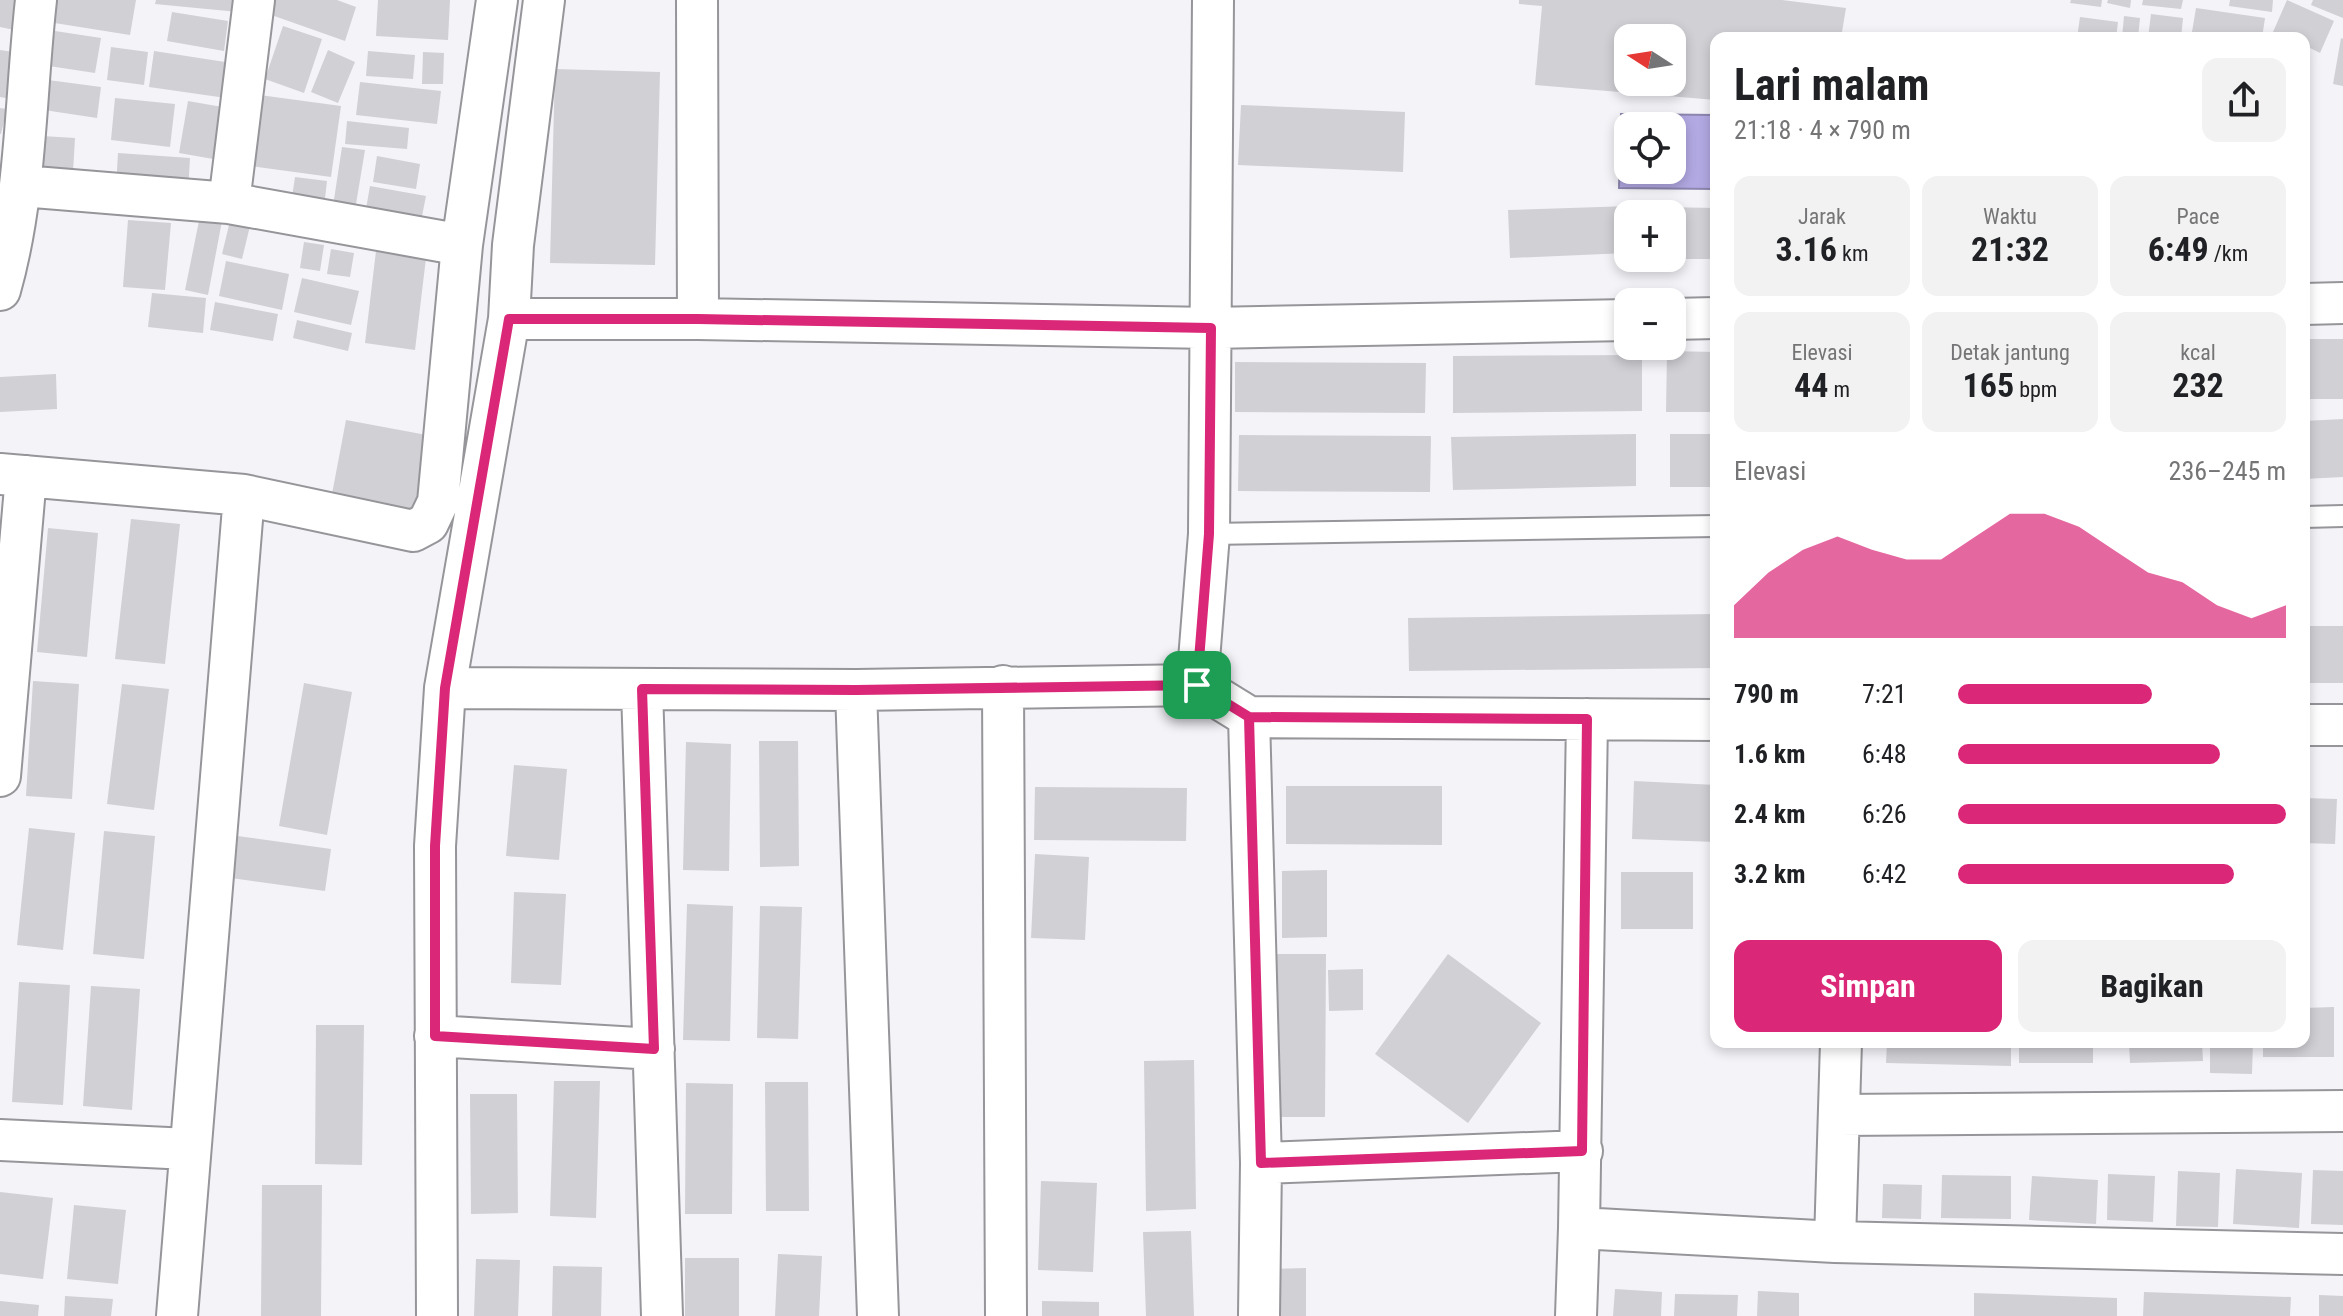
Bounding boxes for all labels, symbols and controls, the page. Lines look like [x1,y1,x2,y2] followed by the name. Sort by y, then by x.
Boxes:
[1614,24,1686,96] north arrow
[1614,24,1686,360] map controls
[2202,58,2286,142] button: share
[1734,59,1929,111] text: Lari malam
[1614,112,1686,184] button: locate
[1734,115,1911,145] text: 21:18 · 4 × 790 m
[1614,200,1686,272] button: +
[1798,204,1846,229] text: Jarak
[1983,204,2037,229] text: Waktu
[2176,204,2220,229] text: Pace
[1776,229,1837,269] text: 3.16
[1971,229,2049,269] text: 21:32
[2148,229,2209,269] text: 6:49
[1837,241,1868,266] text: km
[2209,241,2248,266] text: /km
[1614,288,1686,360] button: −
[1791,340,1853,365] text: Elevasi
[1950,340,2070,365] text: Detak jantung
[2180,340,2216,365] text: kcal
[1794,365,1828,405] text: 44
[1963,365,2014,405] text: 165
[2172,365,2224,405] text: 232
[1828,377,1850,402] text: m
[2014,377,2057,402] text: bpm
[1734,456,1806,486] text: Elevasi
[2169,456,2286,486] text: 236–245 m
[1163,651,1231,719] pin
[1175,663,1219,707] icon: arrive
[1734,679,1799,709] text: 790 m
[1862,679,1907,709] text: 7:21
[1734,739,1806,769] text: 1.6 km
[1862,739,1907,769] text: 6:48
[1734,799,1806,829] text: 2.4 km
[1862,799,1907,829] text: 6:26
[1734,859,1806,889] text: 3.2 km
[1862,859,1907,889] text: 6:42
[1734,940,2002,1032] button: Simpan
[2018,940,2286,1032] button: Bagikan

